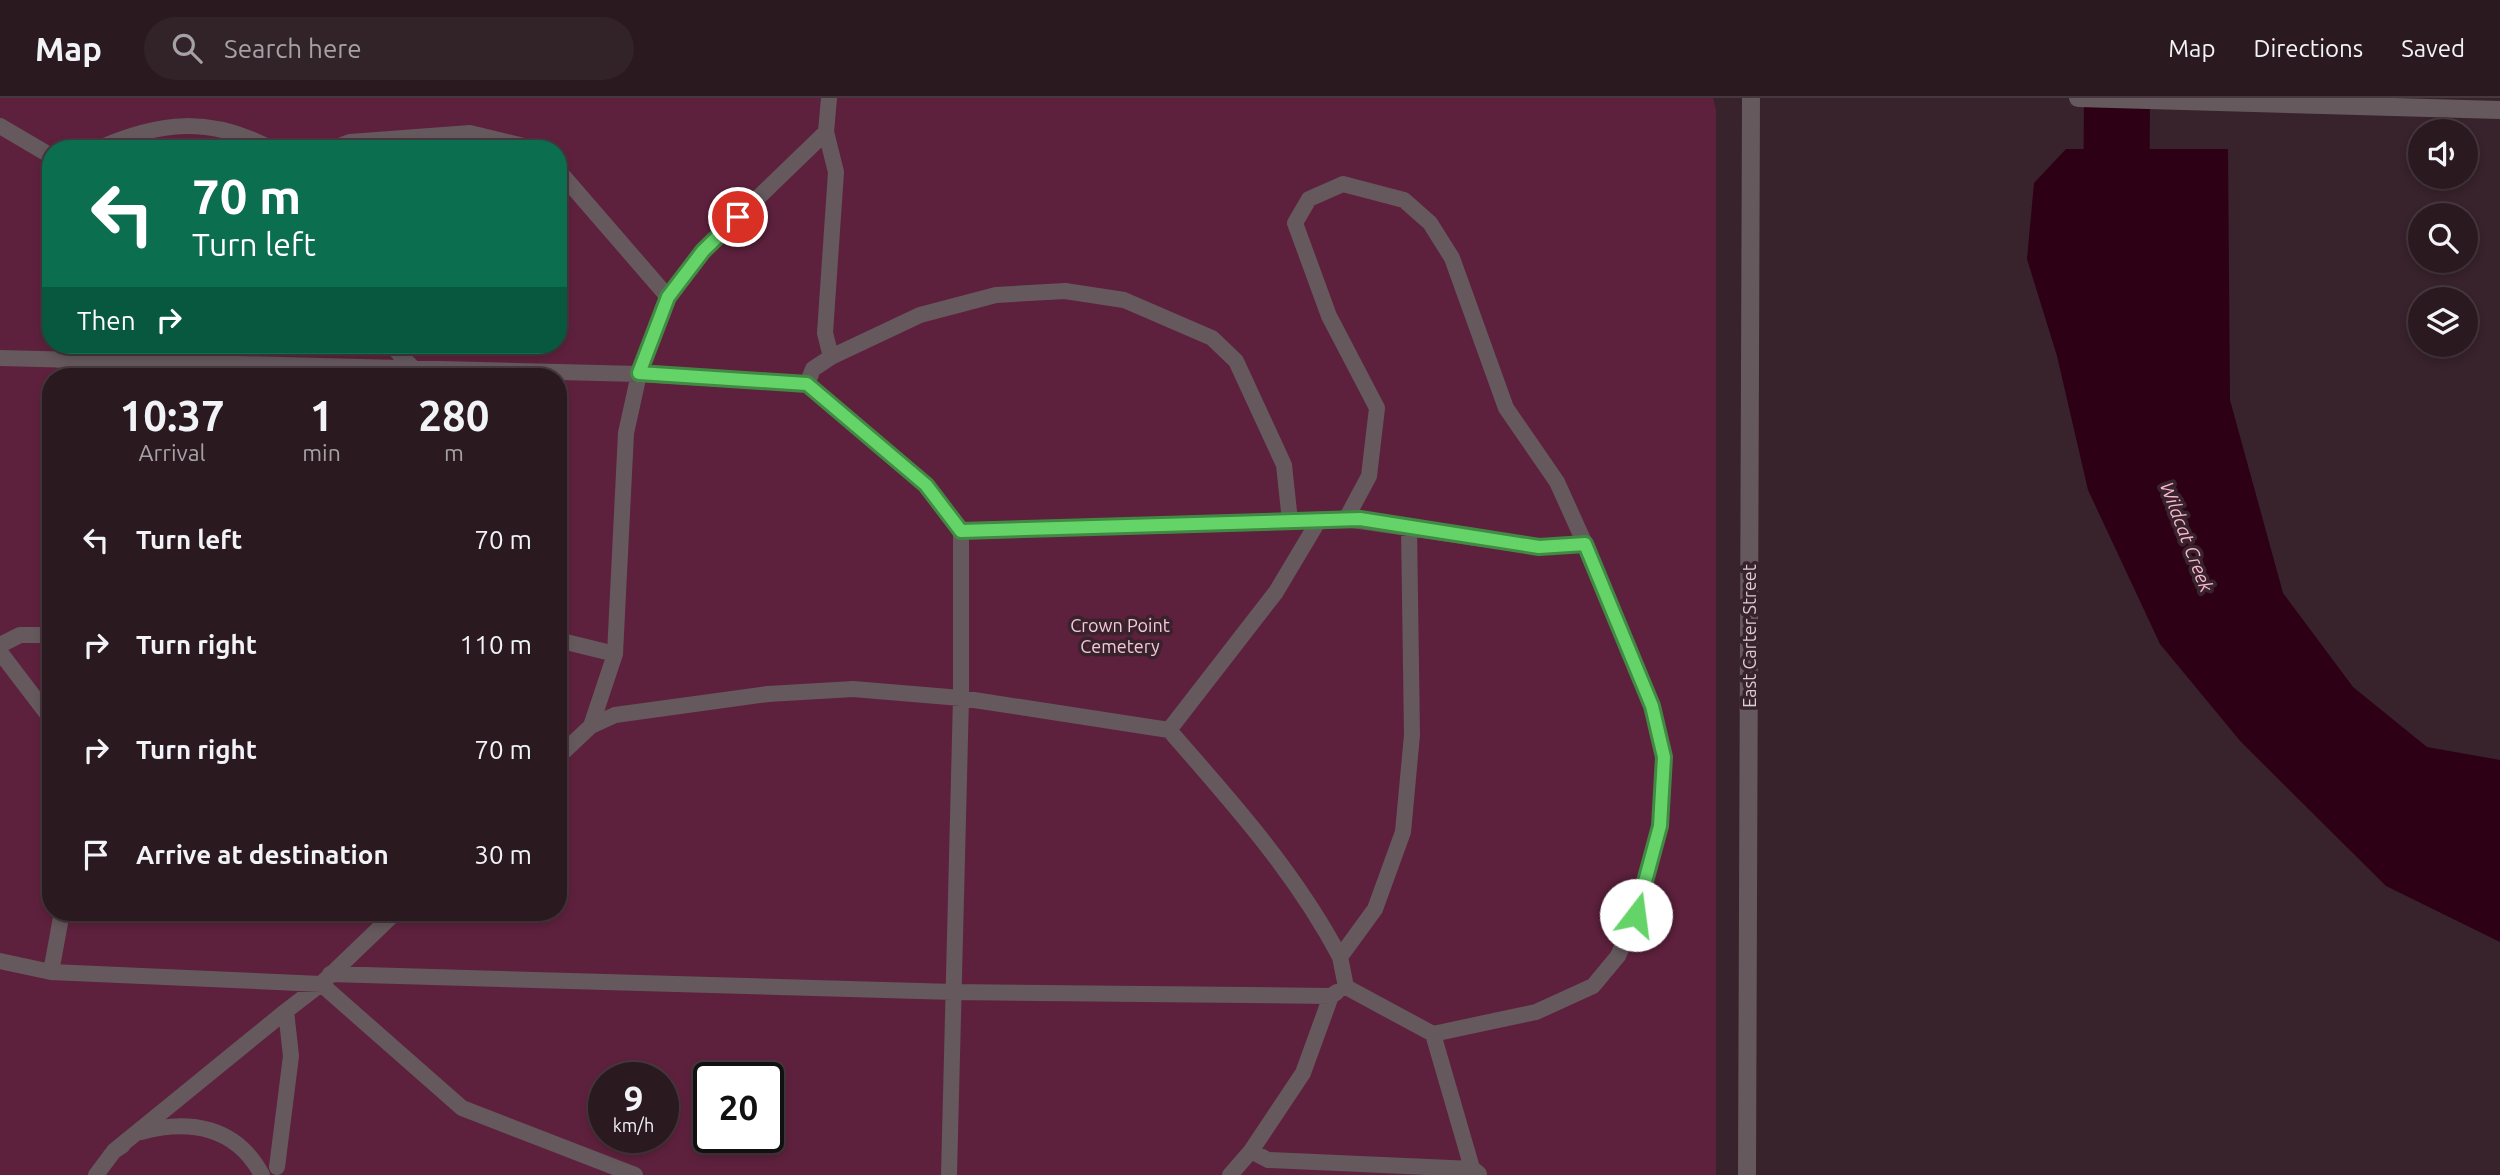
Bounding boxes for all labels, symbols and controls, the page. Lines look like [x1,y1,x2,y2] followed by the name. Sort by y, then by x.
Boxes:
[144,17,634,80] search box
[168,29,206,67] icon: search
[35,30,102,67] text: Map
[224,34,362,63] text: Search here
[2168,35,2215,62] text: Map
[2253,35,2363,62] text: Directions
[2401,35,2465,62] text: Saved
[2408,119,2478,357] map controls
[2408,119,2478,189] button: sound
[77,168,168,259] icon: left
[192,168,301,223] text: 70 m
[708,187,768,247] pin
[719,198,757,236] icon: arrive
[2408,203,2478,273] button: search
[192,226,316,262] text: Turn left
[2408,287,2478,357] button: layers
[150,301,188,339] icon: right
[77,306,136,335] text: Then
[120,392,225,439] text: 10:37
[310,392,333,439] text: 1
[418,392,489,439] text: 280
[139,440,206,465] text: Arrival
[302,440,341,465] text: min
[444,440,464,465] text: m
[2156,479,2218,595] water label: Wildcat Creek
[77,521,115,559] icon: left
[136,525,242,554] text: Turn left
[474,525,532,554] text: 70 m
[1739,564,1759,708] street label: East Carter Street
[1070,615,1170,656] park label: Crown Point Cemetery
[77,626,115,664] icon: right
[136,630,257,659] text: Turn right
[460,630,532,659] text: 110 m
[77,731,115,769] icon: right
[136,735,257,764] text: Turn right
[474,735,532,764] text: 70 m
[77,836,115,874] icon: arrive
[136,840,389,869] text: Arrive at destination
[474,840,532,869] text: 30 m
[1599,878,1673,952] position arrow
[693,1062,784,1153] speed limit sign: 20
[624,1078,643,1118] text: 9
[613,1115,654,1135] text: km/h

